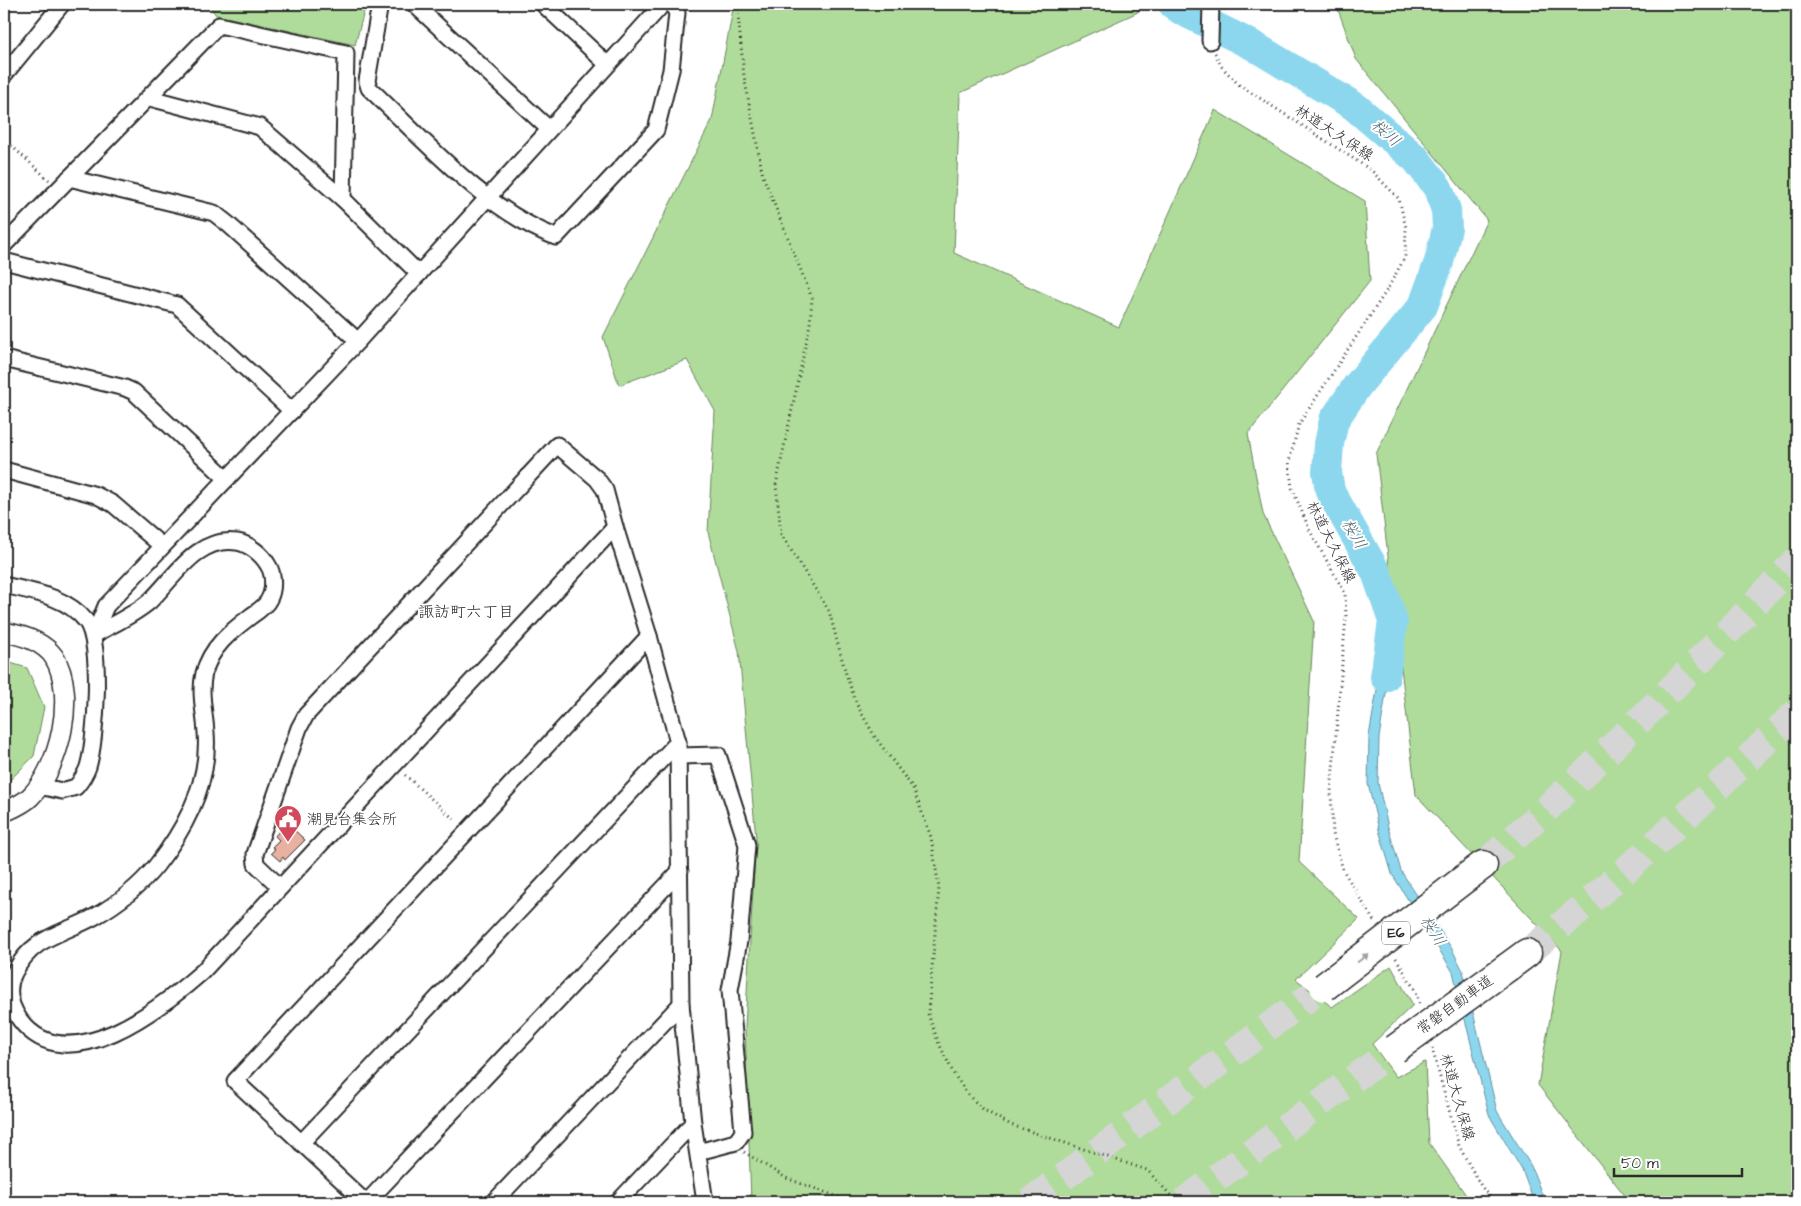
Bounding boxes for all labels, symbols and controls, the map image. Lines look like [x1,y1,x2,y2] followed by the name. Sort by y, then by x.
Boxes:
[1291,100,1377,166] street label: 林道大久保線
[1367,114,1405,152] water label: 桜川
[1301,497,1361,587] street label: 林道大久保線
[1336,515,1372,553] water label: 桜川
[418,601,514,623] district label: 諏訪町六丁目
[273,804,303,843] public building icon: 潮見台集会所
[307,809,397,830] place label: 潮見台集会所
[1415,912,1451,950] water label: 桜川
[1382,921,1410,944] road number: E6
[1356,952,1369,963] one-way arrow
[1412,970,1498,1040] street label: 常磐自動車道
[1435,1051,1479,1143] street label: 林道大久保線
[1614,1146,1741,1178] scale bar
[1621,1153,1659,1174] text: 50 m

